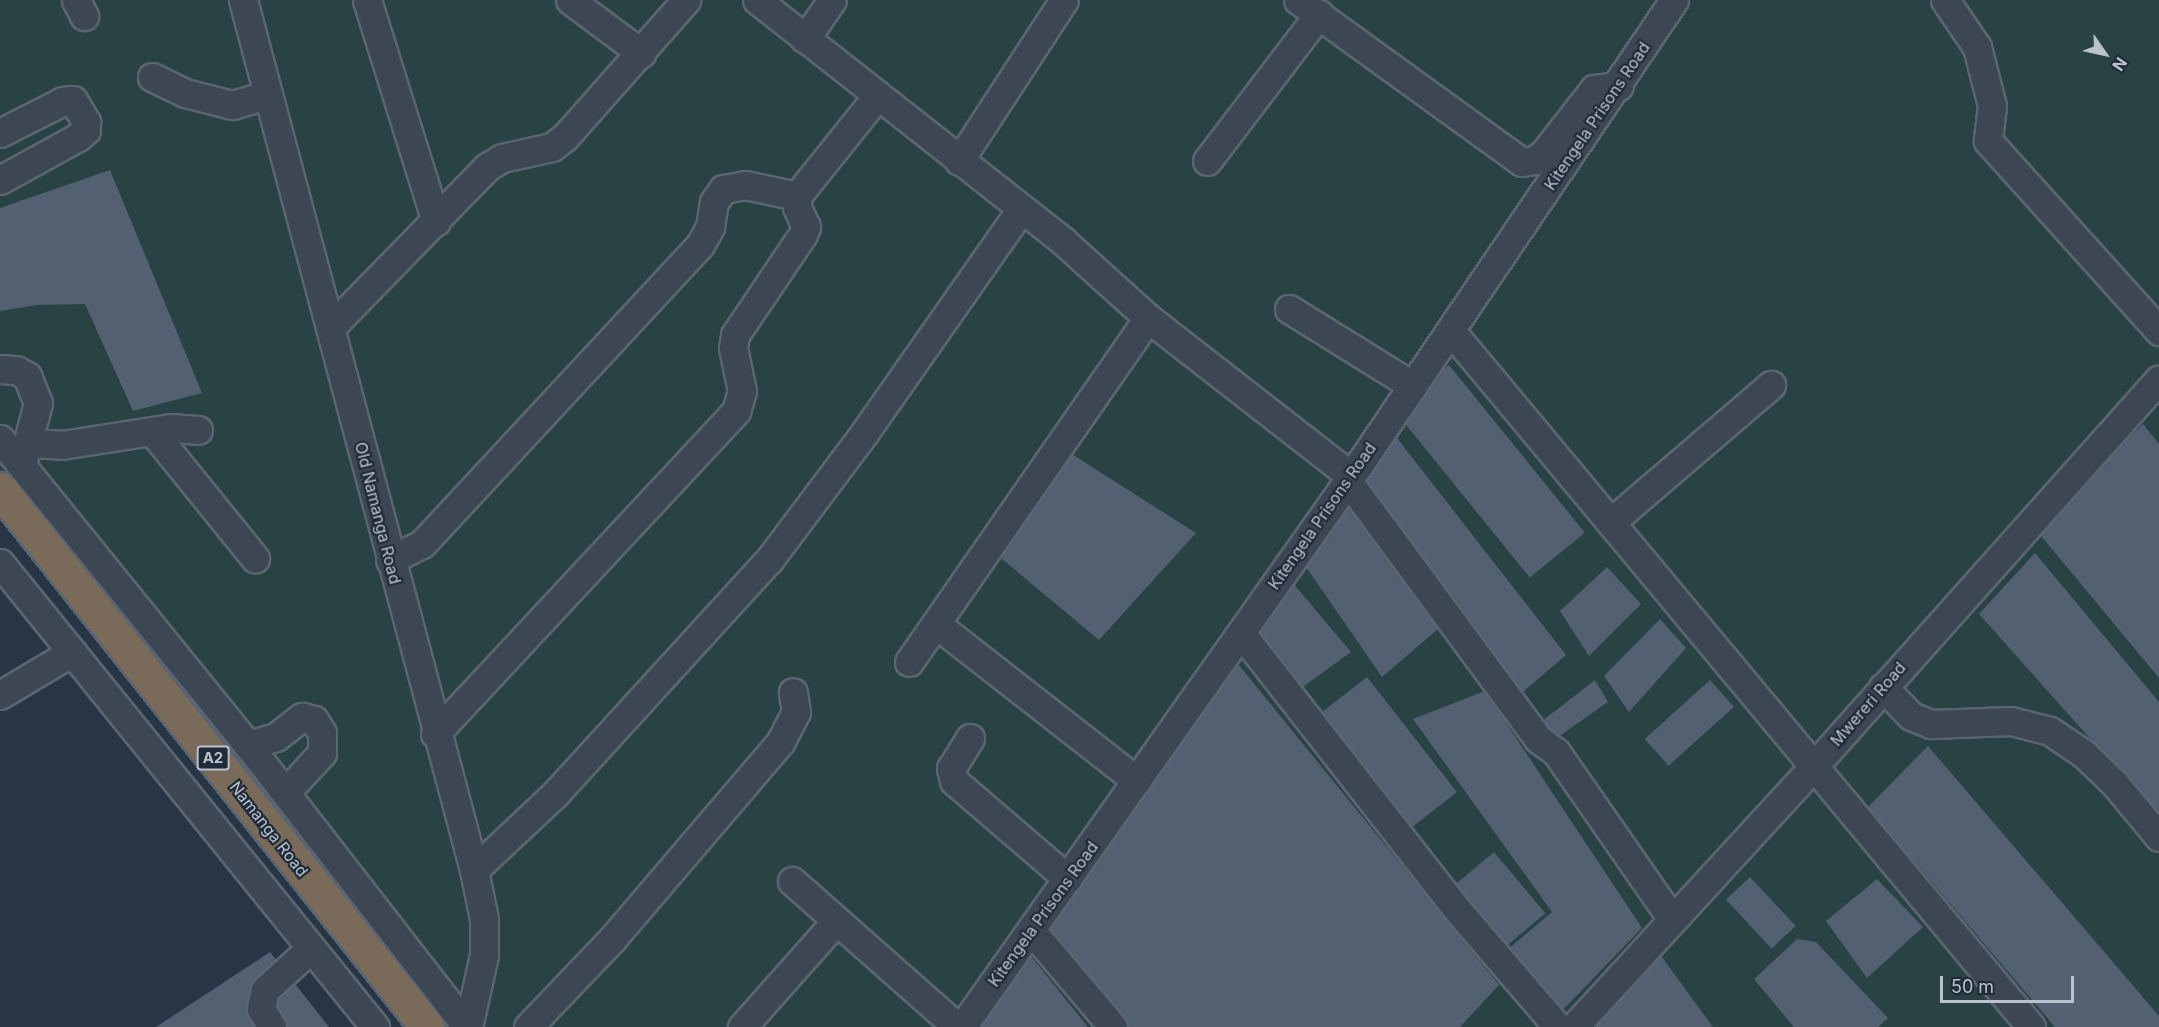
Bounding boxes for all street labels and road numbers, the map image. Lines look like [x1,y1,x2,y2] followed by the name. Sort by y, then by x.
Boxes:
[1540,38,1654,194] street label: Kitengela Prisons Road
[1264,439,1380,593] street label: Kitengela Prisons Road
[351,440,405,586] street label: Old Namanga Road
[1826,658,1910,750] street label: Mwereri Road
[196,746,230,770] road number: A2
[226,778,312,880] street label: Namanga Road
[984,838,1102,990] street label: Kitengela Prisons Road

